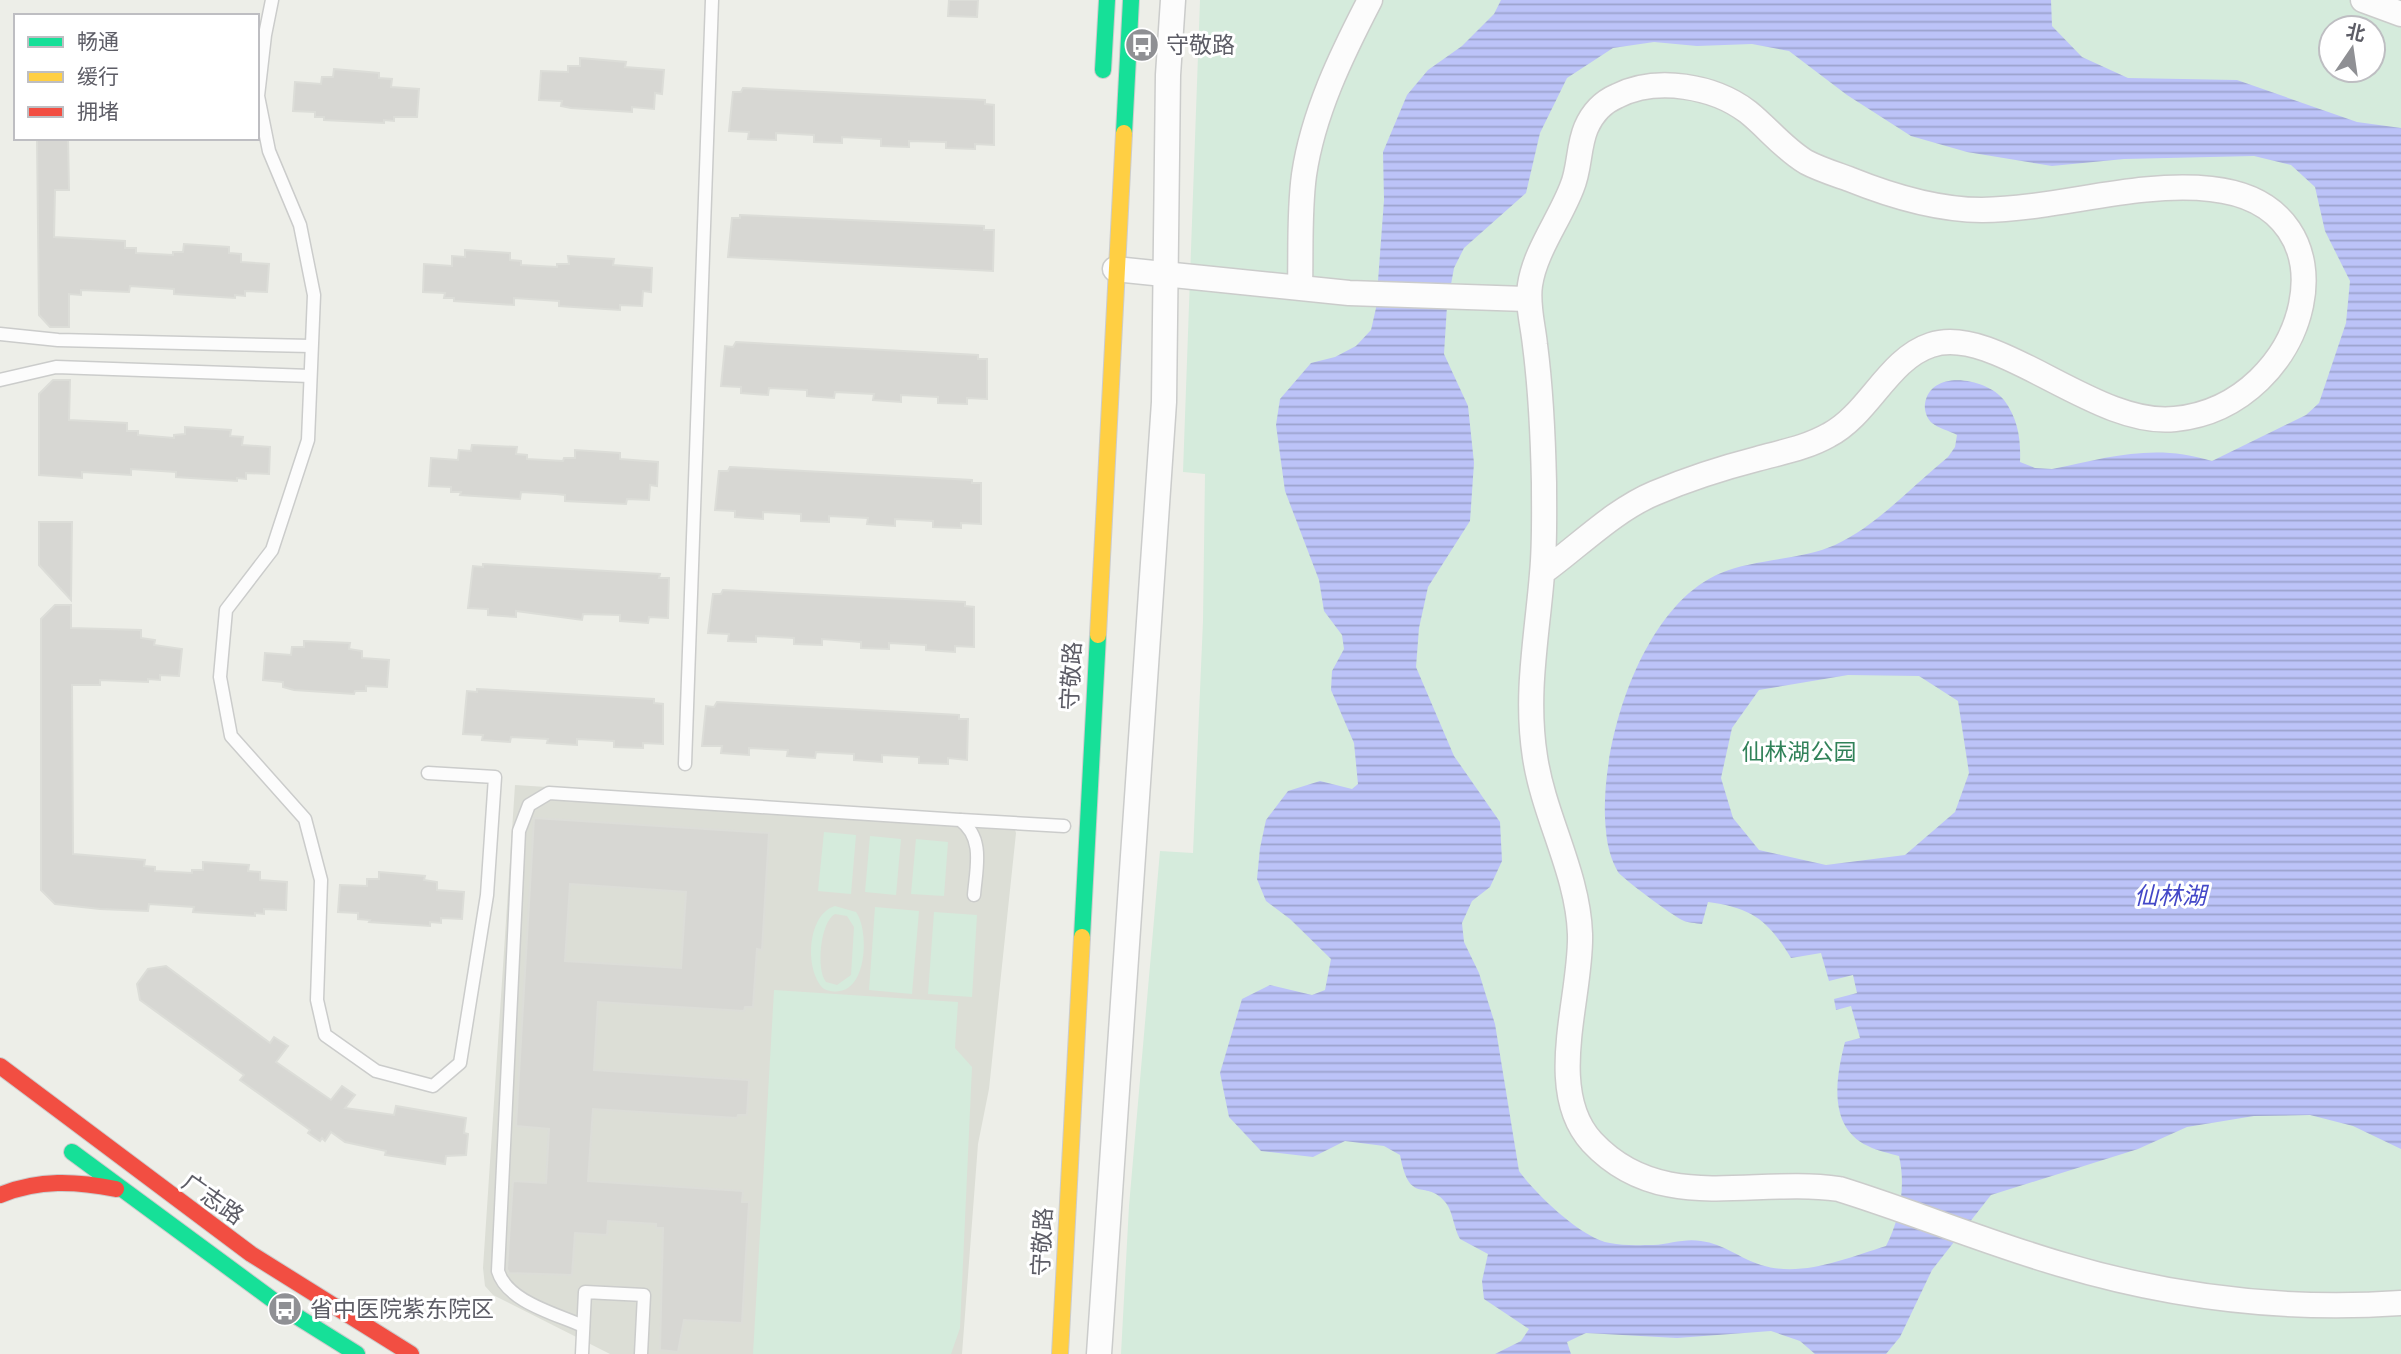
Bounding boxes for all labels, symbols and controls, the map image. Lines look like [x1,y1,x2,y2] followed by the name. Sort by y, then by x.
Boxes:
[14,14,259,140] legend
[2317,14,2387,84] north arrow
[2344,20,2368,46] text: 北
[1123,26,1161,64] bus stop icon: 守敬路
[77,29,119,54] text: 畅通
[1166,31,1235,59] place label: 守敬路
[77,64,119,89] text: 缓行
[77,99,119,124] text: 拥堵
[1055,641,1087,711] street label: 守敬路
[1742,738,1857,766] park label: 仙林湖公园
[2134,882,2210,910] water label: 仙林湖
[177,1168,249,1230] street label: 广志路
[1026,1207,1058,1277] street label: 守敬路
[266,1290,304,1328] bus stop icon: 省中医院紫东院区
[310,1295,494,1323] place label: 省中医院紫东院区

